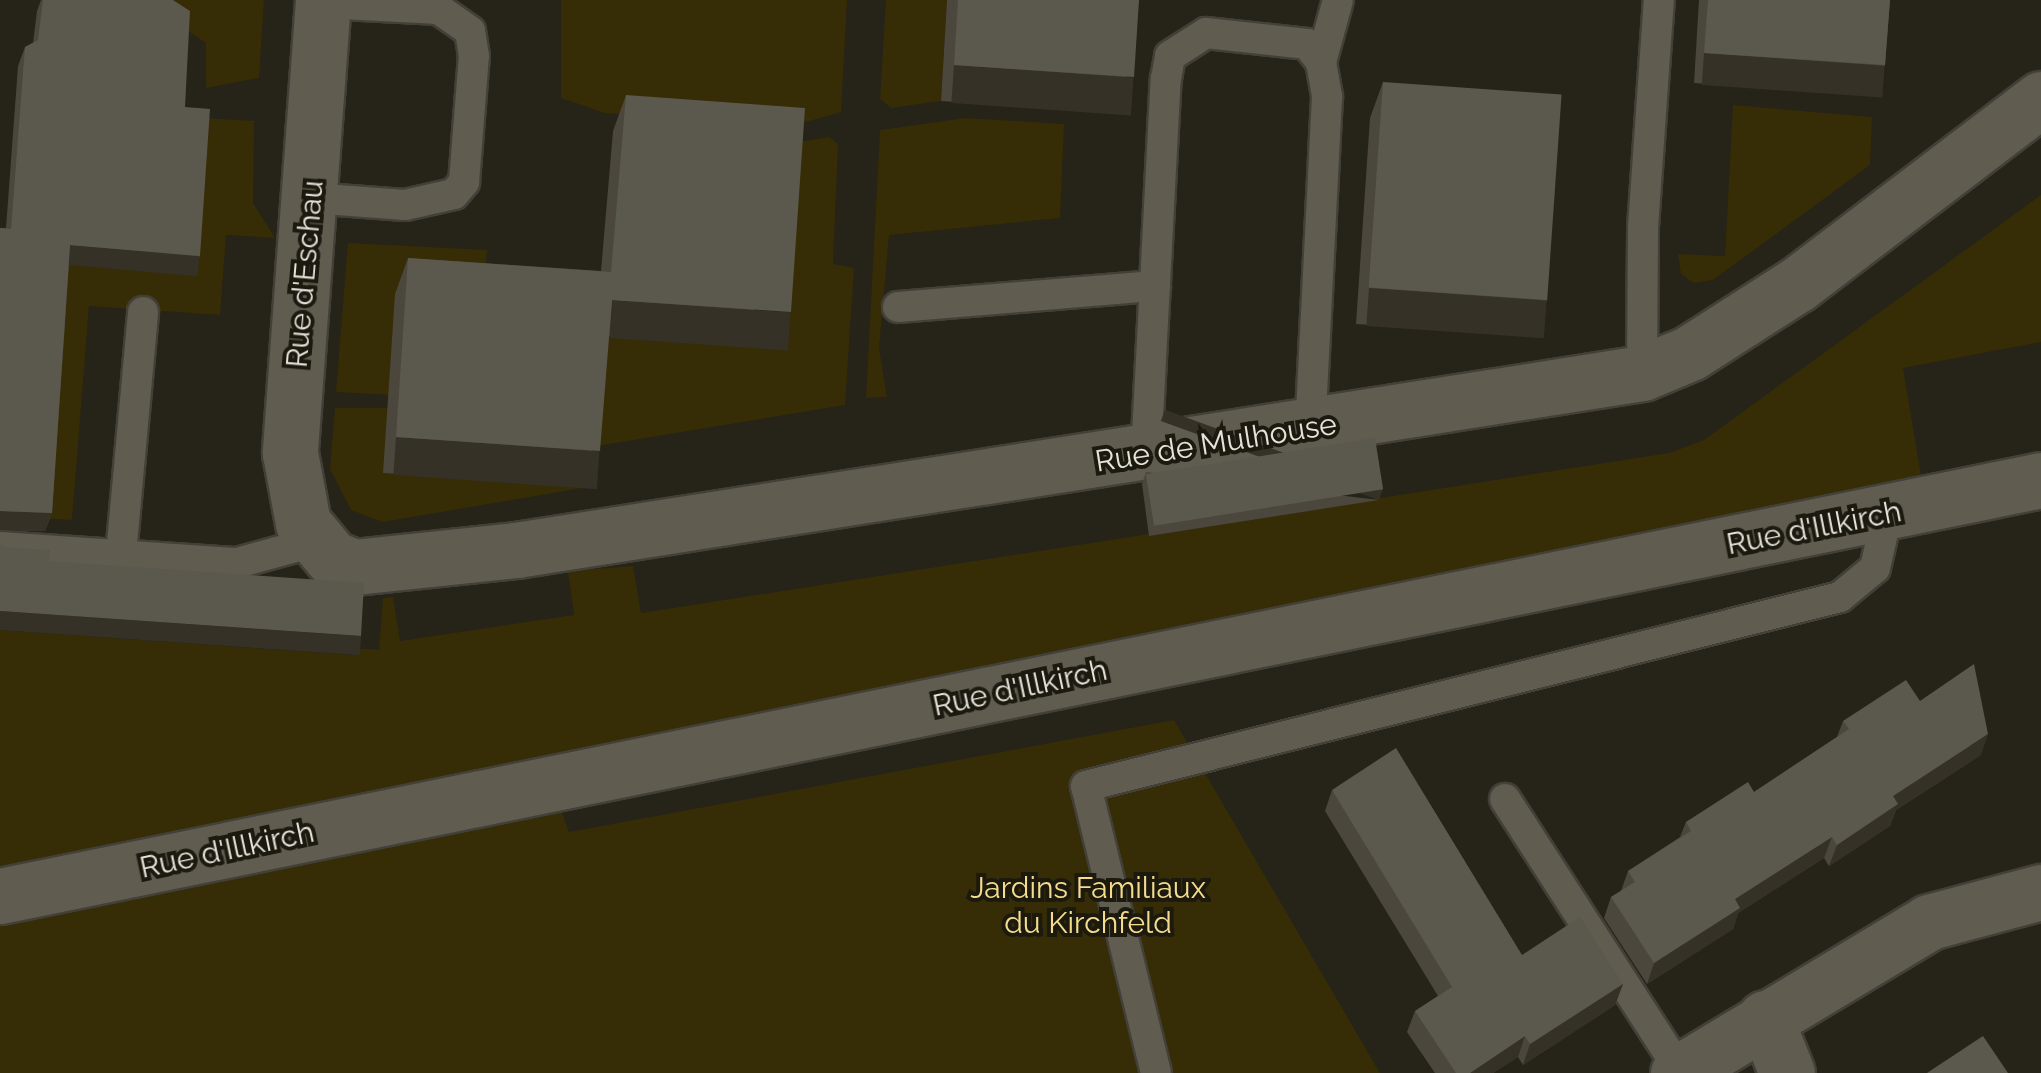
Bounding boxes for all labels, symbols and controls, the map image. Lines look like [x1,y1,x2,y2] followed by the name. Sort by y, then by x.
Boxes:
[279,179,331,369] street label: Rue d'Eschau
[1093,406,1339,480] street label: Rue de Mulhouse
[1724,493,1904,563] street label: Rue d'Illkirch
[930,652,1110,724] street label: Rue d'Illkirch
[137,814,317,886] street label: Rue d'Illkirch
[970,870,1206,940] park label: Jardins Familiaux du Kirchfeld

